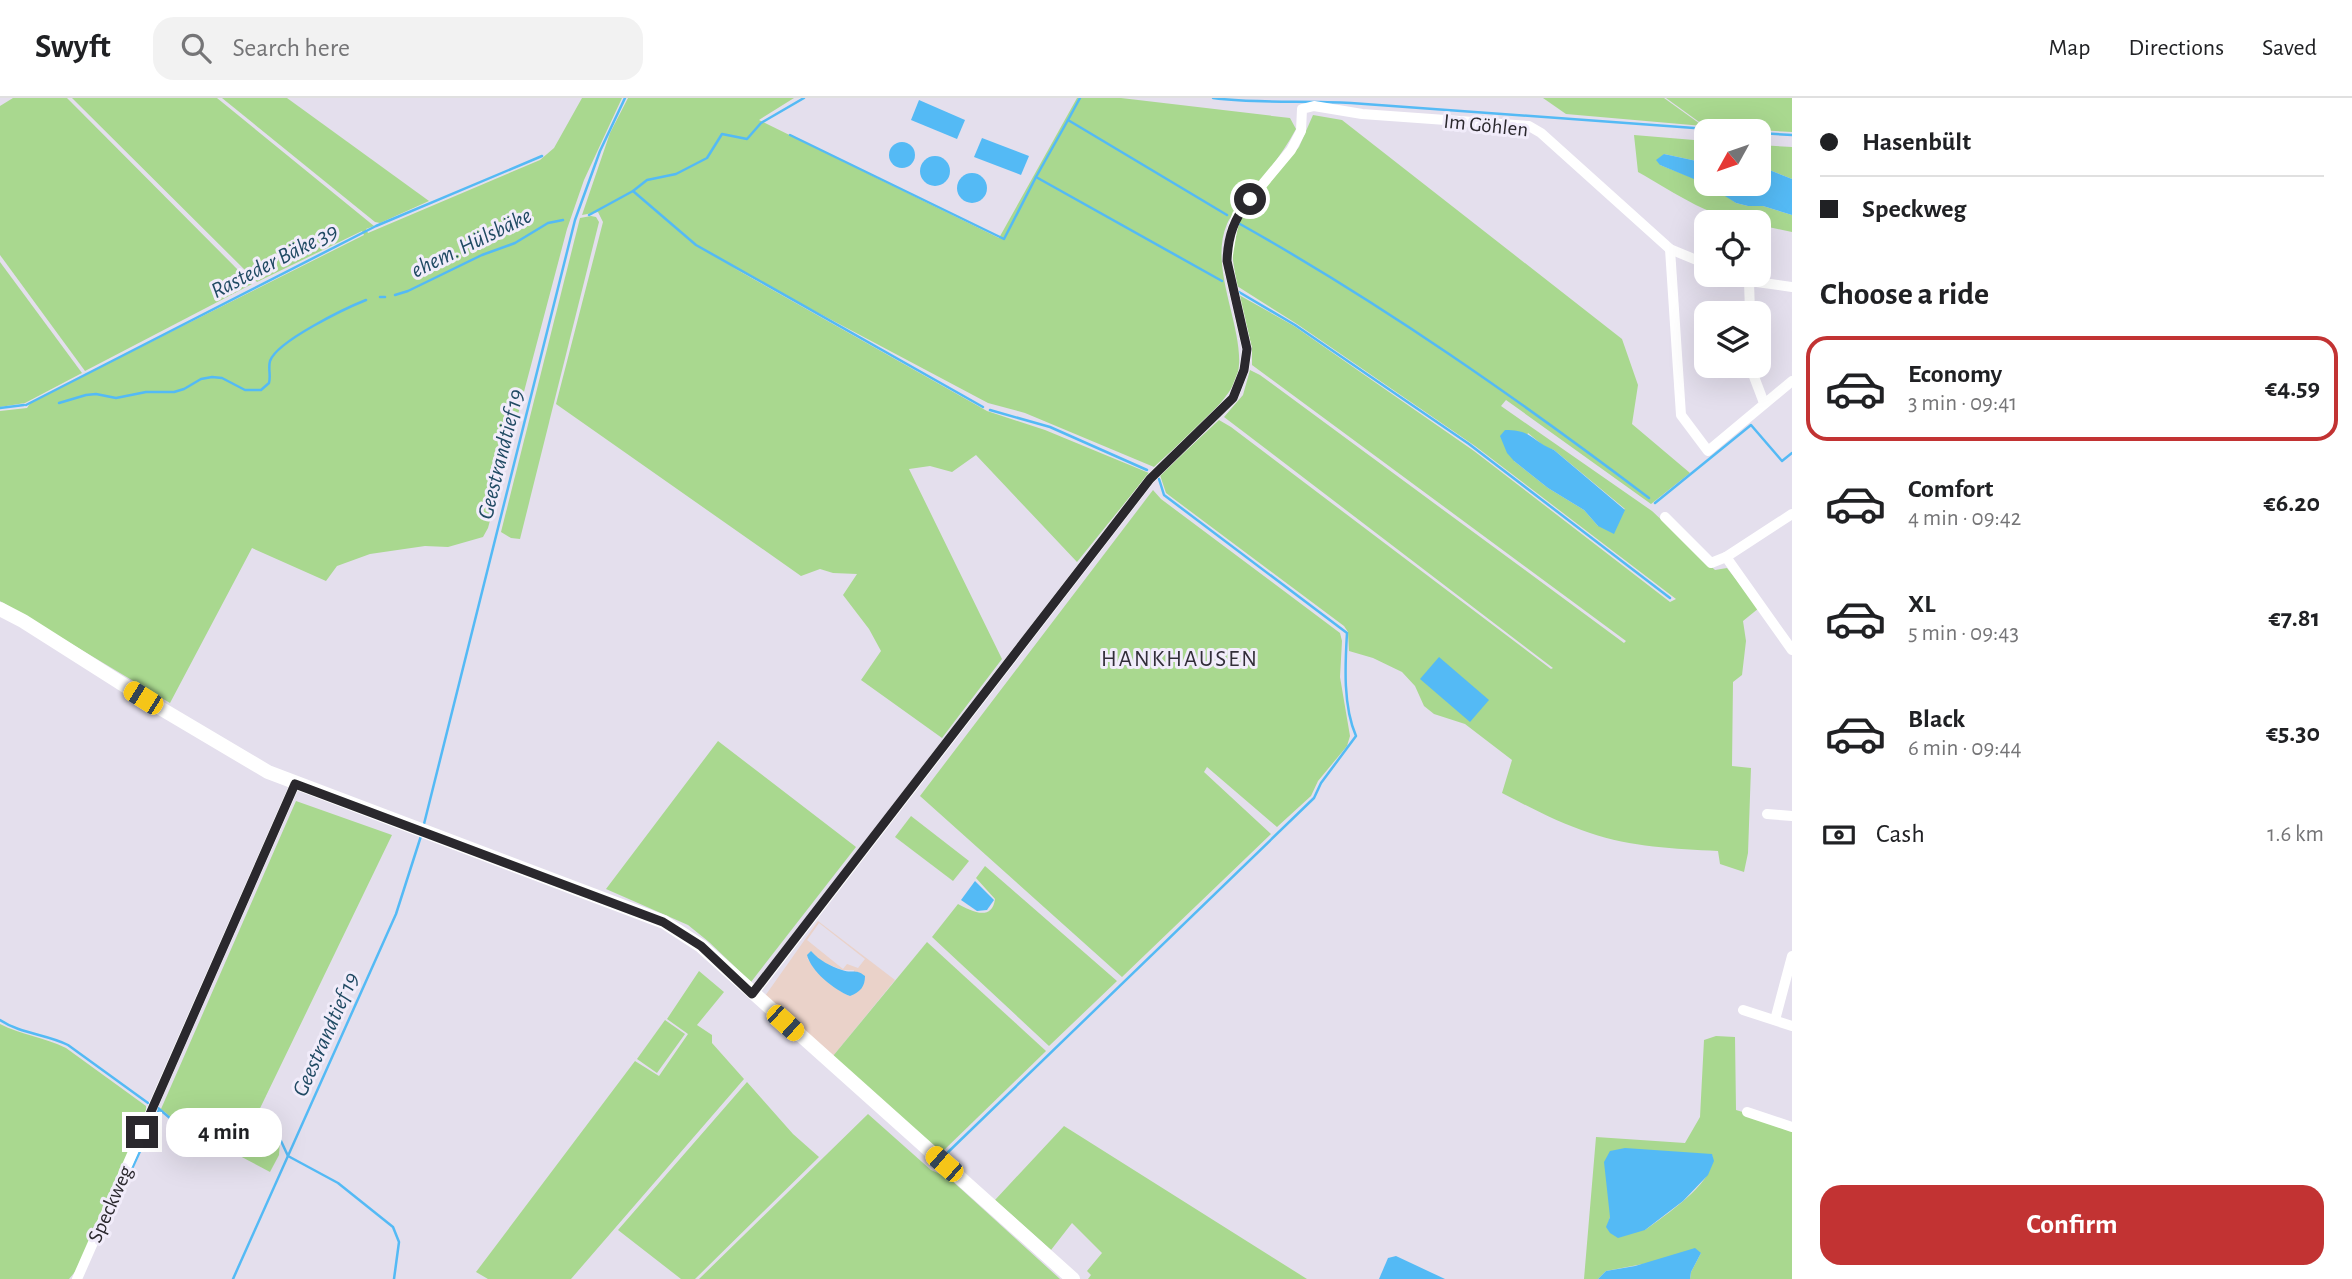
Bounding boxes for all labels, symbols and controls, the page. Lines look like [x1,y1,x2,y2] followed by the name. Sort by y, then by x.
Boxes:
[153,17,643,80] search box
[177,29,215,67] icon: search
[35,31,111,64] text: Swyft
[233,35,350,61] text: Search here
[2048,36,2090,60] text: Map
[2128,36,2224,60] text: Directions
[2262,36,2317,60] text: Saved
[1443,111,1529,140] street label: Im Göhlen
[1694,119,1771,196] north arrow
[1694,119,1771,378] map controls
[1862,129,1971,155] text: Hasenbült
[1234,183,1266,215] route start
[1862,196,1966,222] text: Speckweg
[408,204,536,282] water label: ehem. Hülsbäke
[1694,210,1771,287] button: locate
[208,220,342,303] water label: Rasteder Bäke 39
[1820,278,1989,310] text: Choose a ride
[1694,301,1771,378] button: layers
[1824,357,1887,420] icon: car
[1908,361,2002,387] text: Economy
[2265,375,2320,401] text: €4.59
[474,387,529,522] water label: Geestrandtief 19
[1908,392,2017,415] text: 3 min · 09:41
[1824,472,1887,535] icon: car
[1908,476,1993,502] text: Comfort
[2264,490,2320,516] text: €6.20
[1908,507,2021,530] text: 4 min · 09:42
[1824,587,1887,650] icon: car
[1908,591,1935,617] text: XL
[2268,605,2320,631] text: €7.81
[1908,622,2019,645] text: 5 min · 09:43
[1101,648,1259,671] district label: HANKHAUSEN
[120,678,167,718] car
[1824,702,1887,765] icon: car
[1908,706,1965,732] text: Black
[2266,720,2320,746] text: €5.30
[1908,737,2022,760] text: 6 min · 09:44
[1820,816,1858,854] icon: cash
[1876,821,1925,847] text: Cash
[2267,823,2324,846] text: 1.6 km
[289,969,364,1100] water label: Geestrandtief 19
[763,1001,808,1045] car
[166,1108,282,1156] callout: 4 min
[126,1116,158,1148] route end
[198,1121,250,1144] text: 4 min
[922,1142,967,1186] car
[84,1162,137,1246] street label: Speckweg
[1820,1185,2324,1265] button: Confirm

